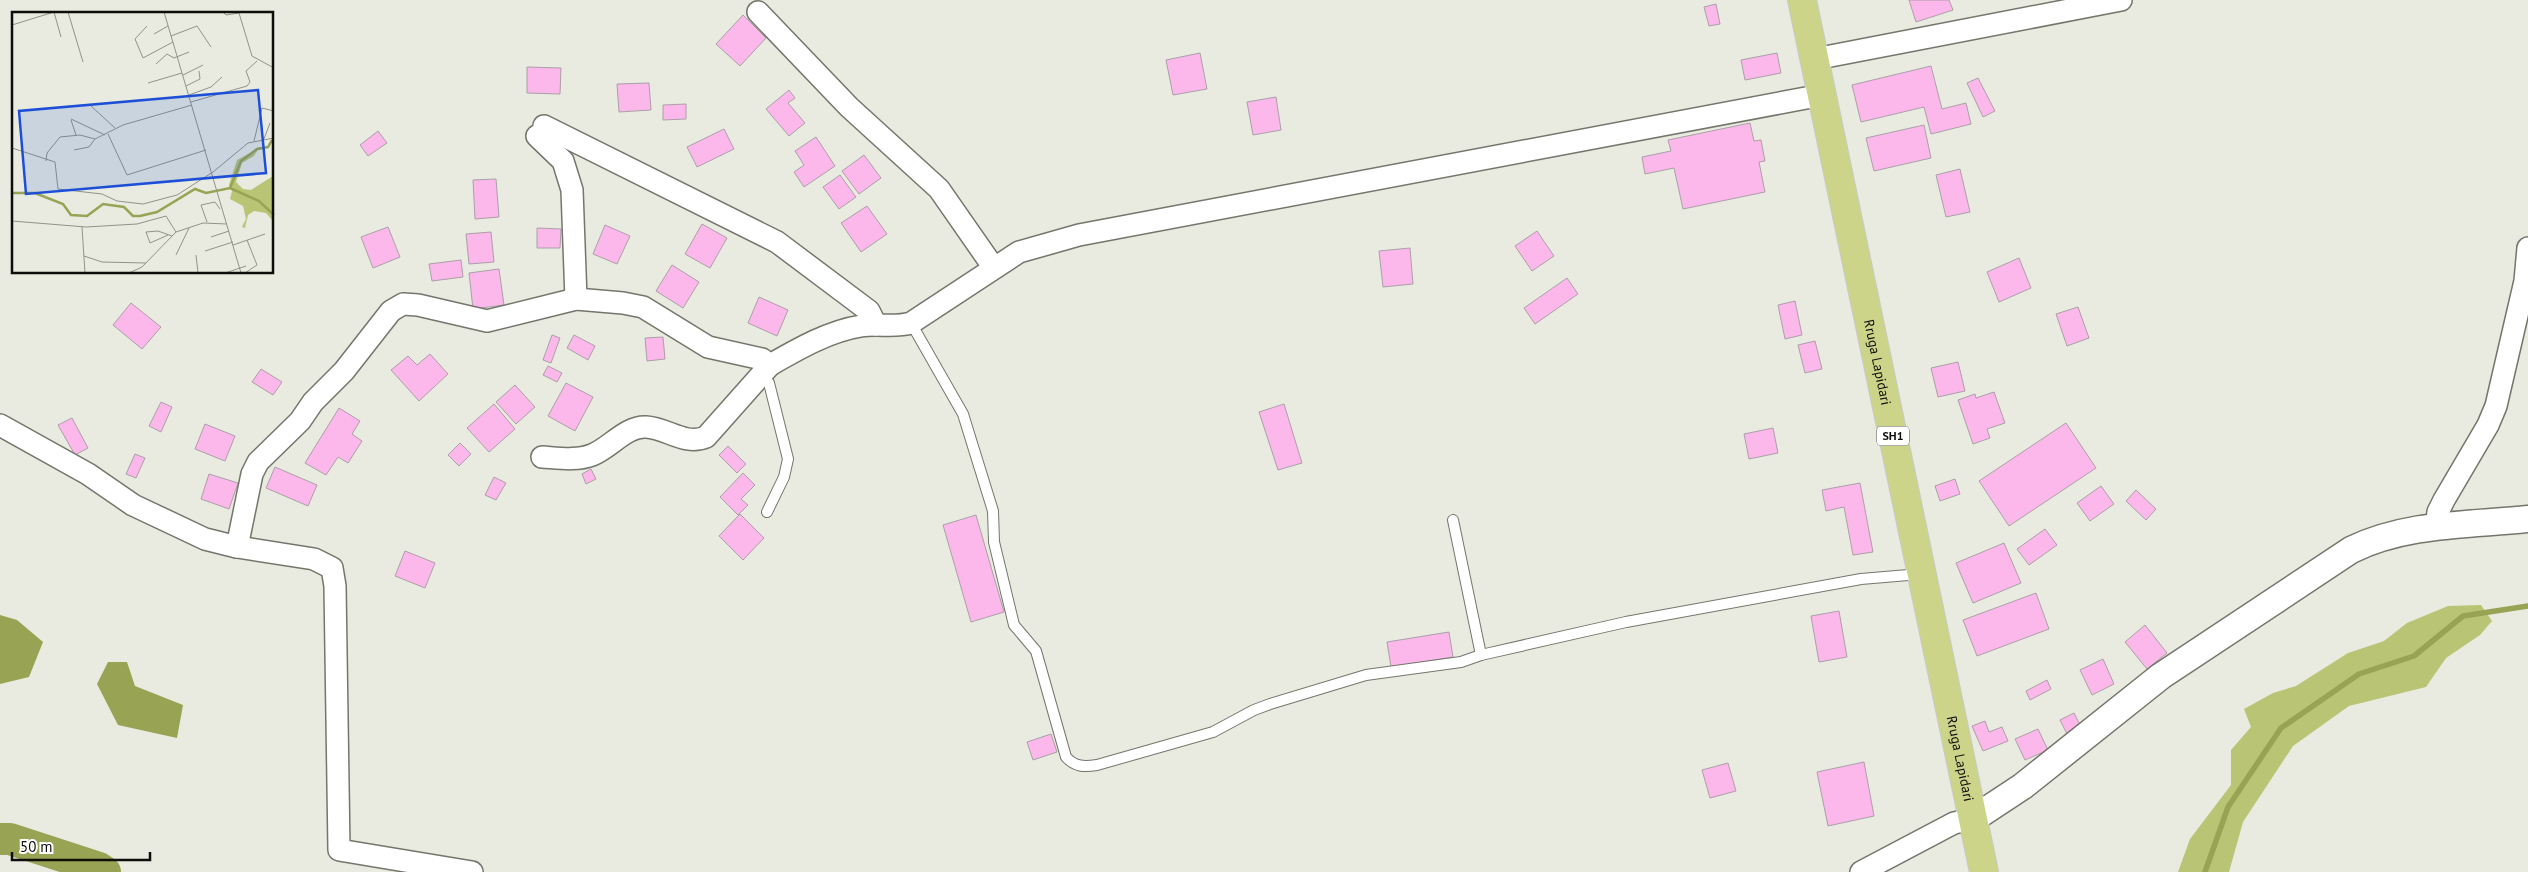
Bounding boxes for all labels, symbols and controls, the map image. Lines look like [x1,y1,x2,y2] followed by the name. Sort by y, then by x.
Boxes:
[12,12,274,274] inset map
[1860,318,1895,407] street label: Rruga Lapidari
[1877,426,1909,446] road number: SH1
[1943,714,1978,803] street label: Rruga Lapidari
[12,830,150,862] scale bar
[20,837,53,856] text: 50 m

